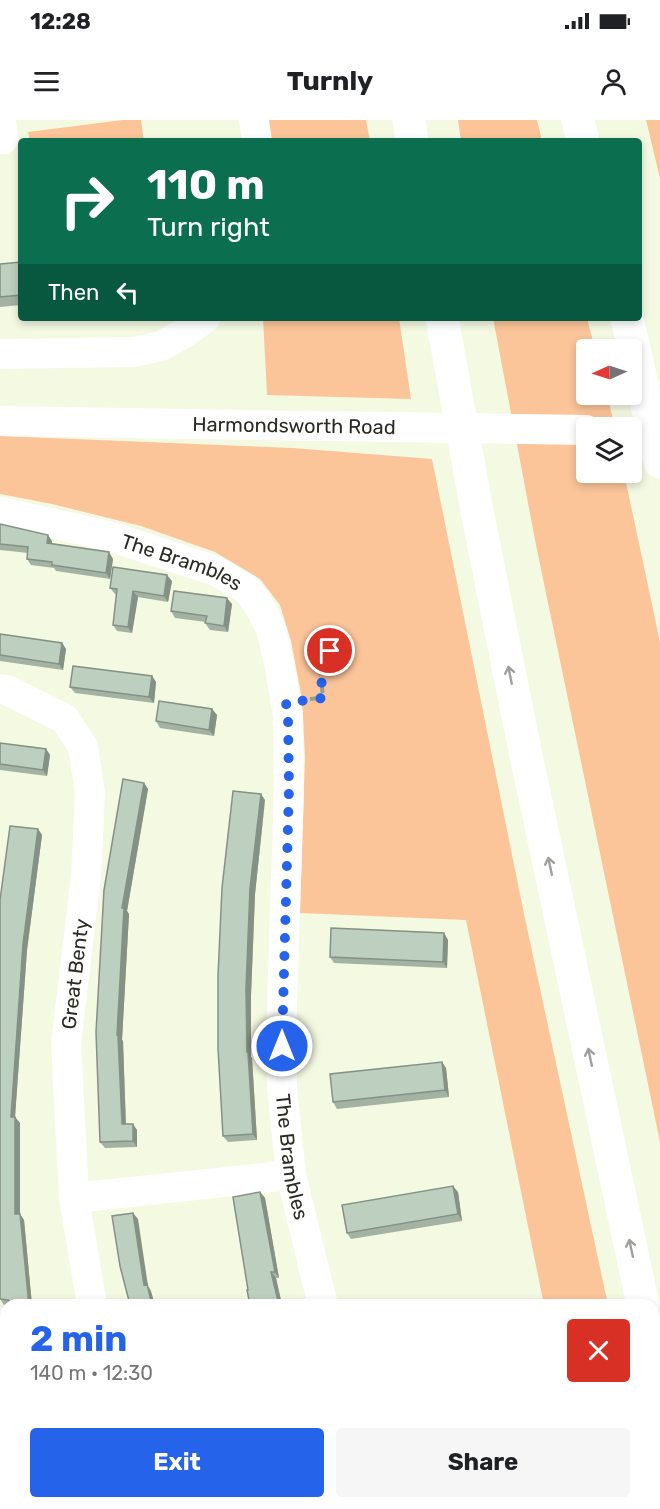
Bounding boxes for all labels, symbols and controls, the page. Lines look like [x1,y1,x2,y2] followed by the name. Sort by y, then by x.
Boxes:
[30,8,91,35] text: 12:28
[30,65,63,98] icon: menu
[287,65,373,97] text: Turnly
[597,65,630,98] icon: person
[147,160,265,210] text: 110 m
[48,162,126,240] icon: right
[147,211,270,243] text: Turn right
[111,276,144,309] icon: left
[48,279,99,306] text: Then
[576,339,642,405] north arrow
[576,339,642,483] map controls
[192,412,396,439] street label: Harmondsworth Road
[576,417,642,483] button: layers
[118,529,247,596] street label: The Brambles
[304,625,355,676] pin
[313,634,346,667] icon: arrive
[504,666,515,686] one-way arrow
[543,857,555,876] one-way arrow
[56,917,94,1031] street label: Great Benty
[250,1014,314,1078] position arrow
[584,1048,595,1067] one-way arrow
[271,1092,314,1222] street label: The Brambles
[625,1239,636,1258] one-way arrow
[30,1317,128,1360] text: 2 min
[567,1319,630,1382] button: close
[30,1361,153,1385] text: 140 m · 12:30
[30,1428,324,1497] button: Exit
[336,1428,630,1497] button: Share

